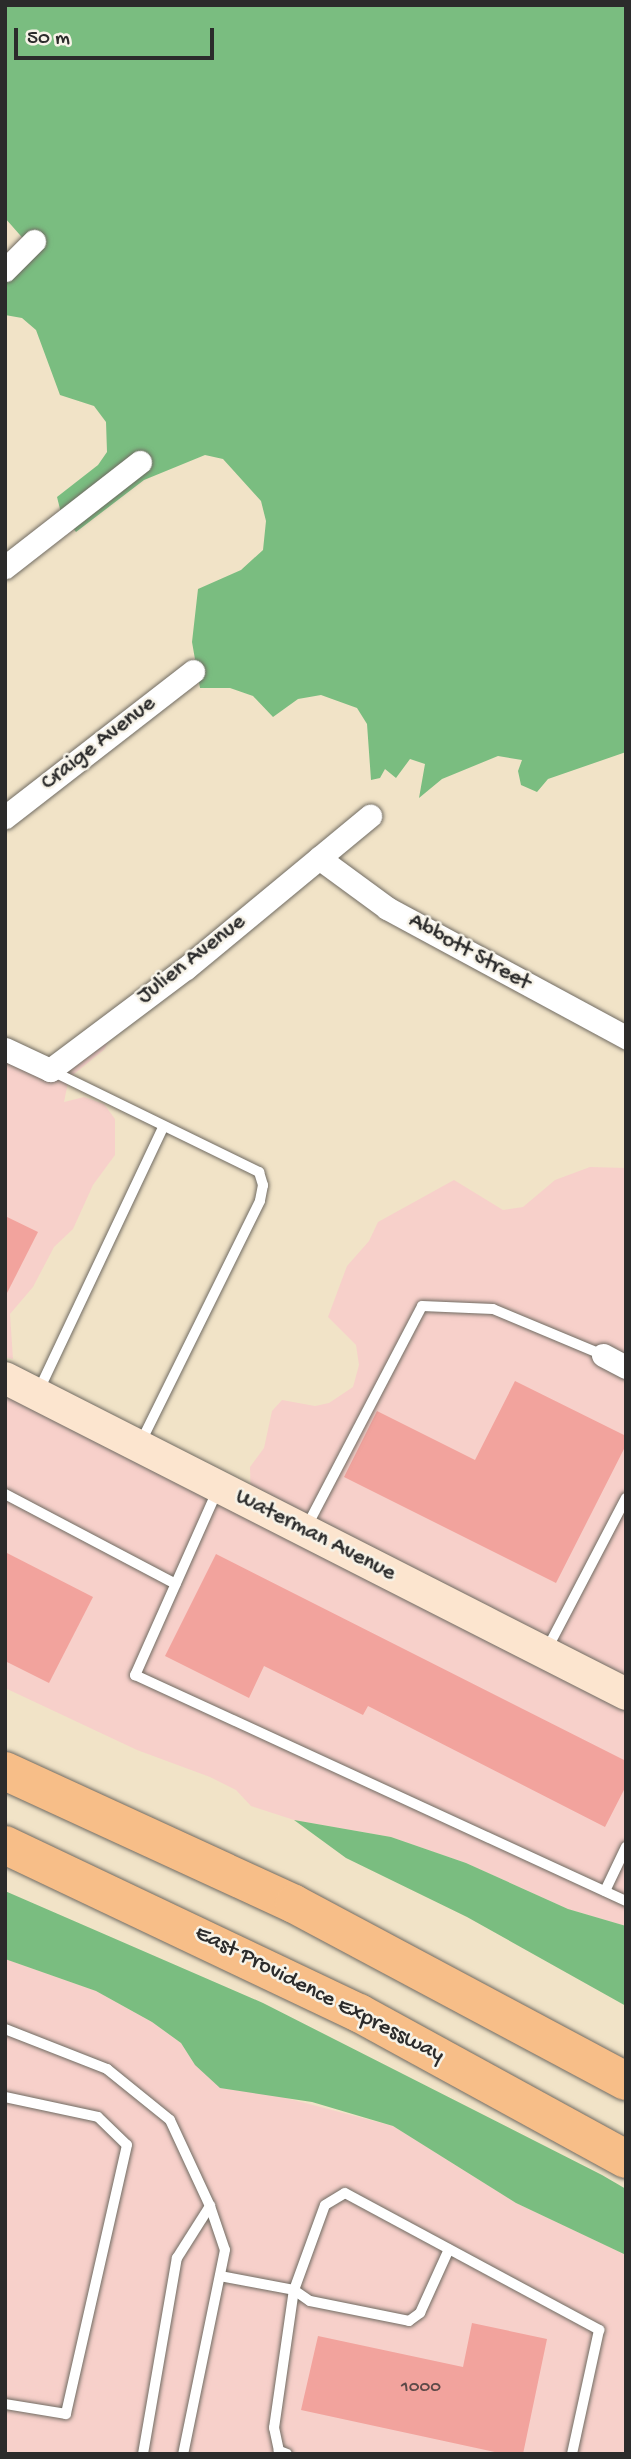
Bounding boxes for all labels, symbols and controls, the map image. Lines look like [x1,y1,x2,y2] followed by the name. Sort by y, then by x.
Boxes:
[18,14,217,58] scale bar
[27,27,70,52] text: 50 m
[36,691,162,797] street label: Craige Avenue
[403,908,535,998] street label: Abbott Street
[132,909,252,1011] street label: Julien Avenue
[230,1484,400,1588] street label: Waterman Avenue
[190,1920,448,2070] street label: East Providence Expressway
[401,2377,441,2399] house number: 1000

